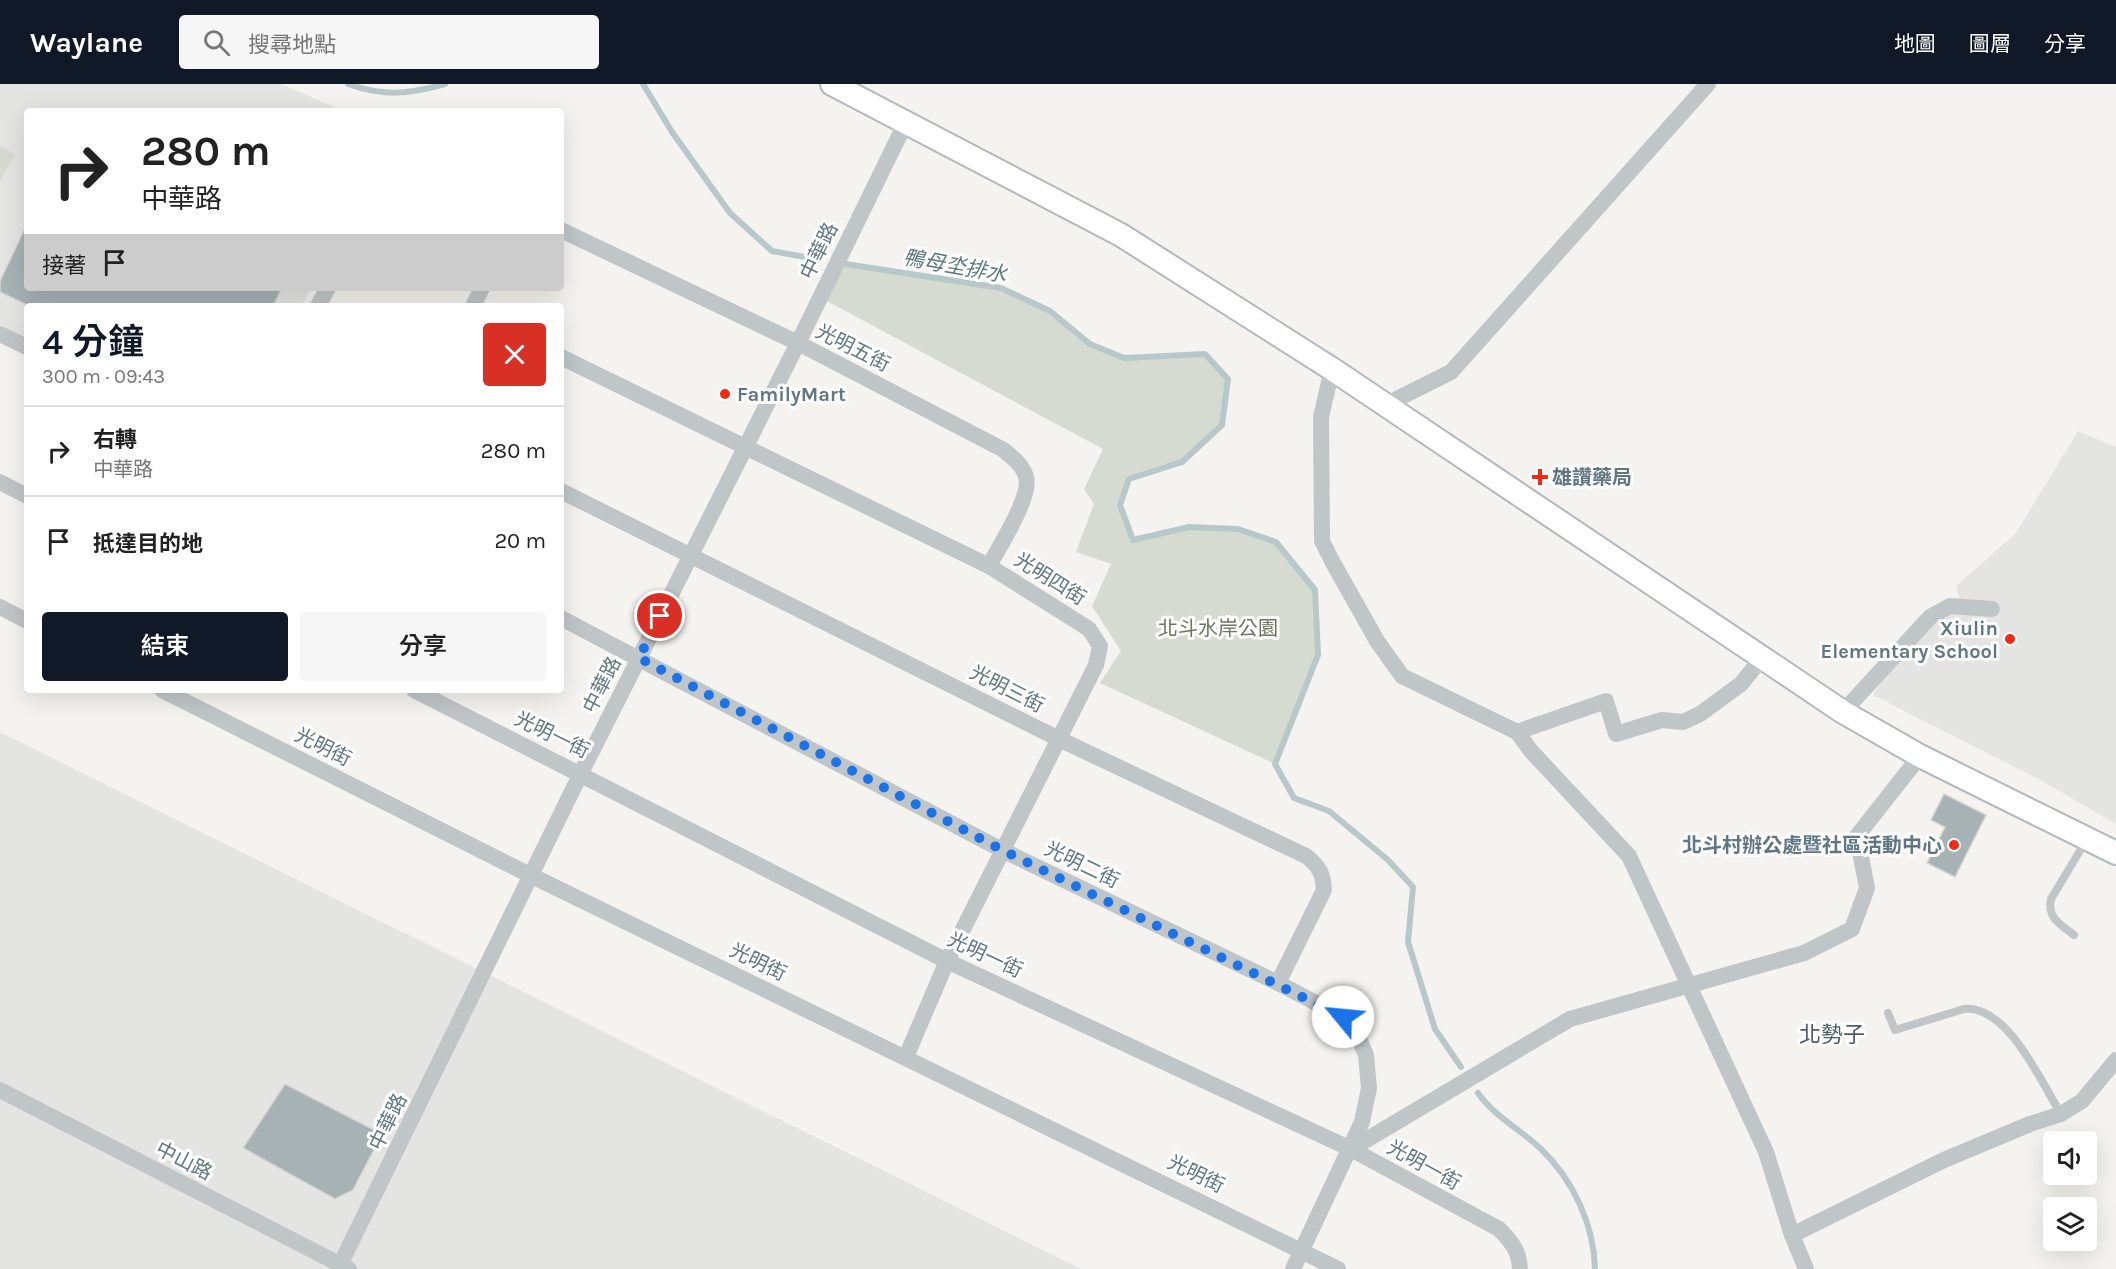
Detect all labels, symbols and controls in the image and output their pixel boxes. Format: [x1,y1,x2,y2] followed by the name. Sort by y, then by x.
[179,15,599,69] search box
[30,26,143,59] text: Waylane
[200,26,233,59] icon: search
[248,32,336,58] text: 搜尋地點
[1894,32,1936,56] text: 地圖
[1969,32,2011,56] text: 圖層
[2044,32,2086,56] text: 分享
[141,126,271,176] text: 280 m
[42,132,120,210] icon: right
[141,183,222,215] text: 中華路
[796,219,842,283] street label: 中華路
[901,245,1010,287] water label: 鴨母坔排水
[98,246,131,279] icon: arrive
[42,253,86,279] text: 接著
[812,320,894,376] street label: 光明五街
[42,321,144,363] text: 4 分鐘
[483,323,546,386] button: close
[42,365,165,388] text: 300 m · 09:43
[737,383,846,406] place label: FamilyMart
[718,387,732,401] marker: FamilyMart
[93,427,137,453] text: 右轉
[42,435,75,468] icon: right
[481,438,546,464] text: 280 m
[93,458,153,481] text: 中華路
[1552,466,1632,489] place label: 雄讚藥局
[1533,470,1547,484] marker: 雄讚藥局
[42,525,75,558] icon: arrive
[494,528,546,554] text: 20 m
[93,531,203,557] text: 抵達目的地
[1010,548,1090,610] street label: 光明四街
[634,590,685,641] pin
[643,599,676,632] icon: arrive
[42,612,288,681] button: 結束
[300,612,546,681] button: 分享
[1158,617,1278,640] park label: 北斗水岸公園
[1820,617,1998,663] place label: Xiulin Elementary School
[2003,632,2017,646] marker: Xiulin Elementary School
[578,653,626,717] street label: 中華路
[966,661,1048,717] street label: 光明三街
[511,707,593,763] street label: 光明一街
[291,723,355,771] street label: 光明街
[1682,834,1942,857] place label: 北斗村辦公處暨社區活動中心
[1041,837,1123,893] street label: 光明二街
[1947,838,1961,852] marker: 北斗村辦公處暨社區活動中心
[944,928,1026,982] street label: 光明一街
[726,939,790,985] street label: 光明街
[1311,985,1375,1049] position arrow
[1799,1022,1865,1048] district label: 北勢子
[365,1090,411,1154] street label: 中華路
[2043,1131,2097,1251] map controls
[2043,1131,2097,1185] button: sound
[1383,1136,1465,1194] street label: 光明一街
[152,1137,216,1185] street label: 中山路
[1164,1151,1228,1197] street label: 光明街
[2043,1197,2097,1251] button: layers

